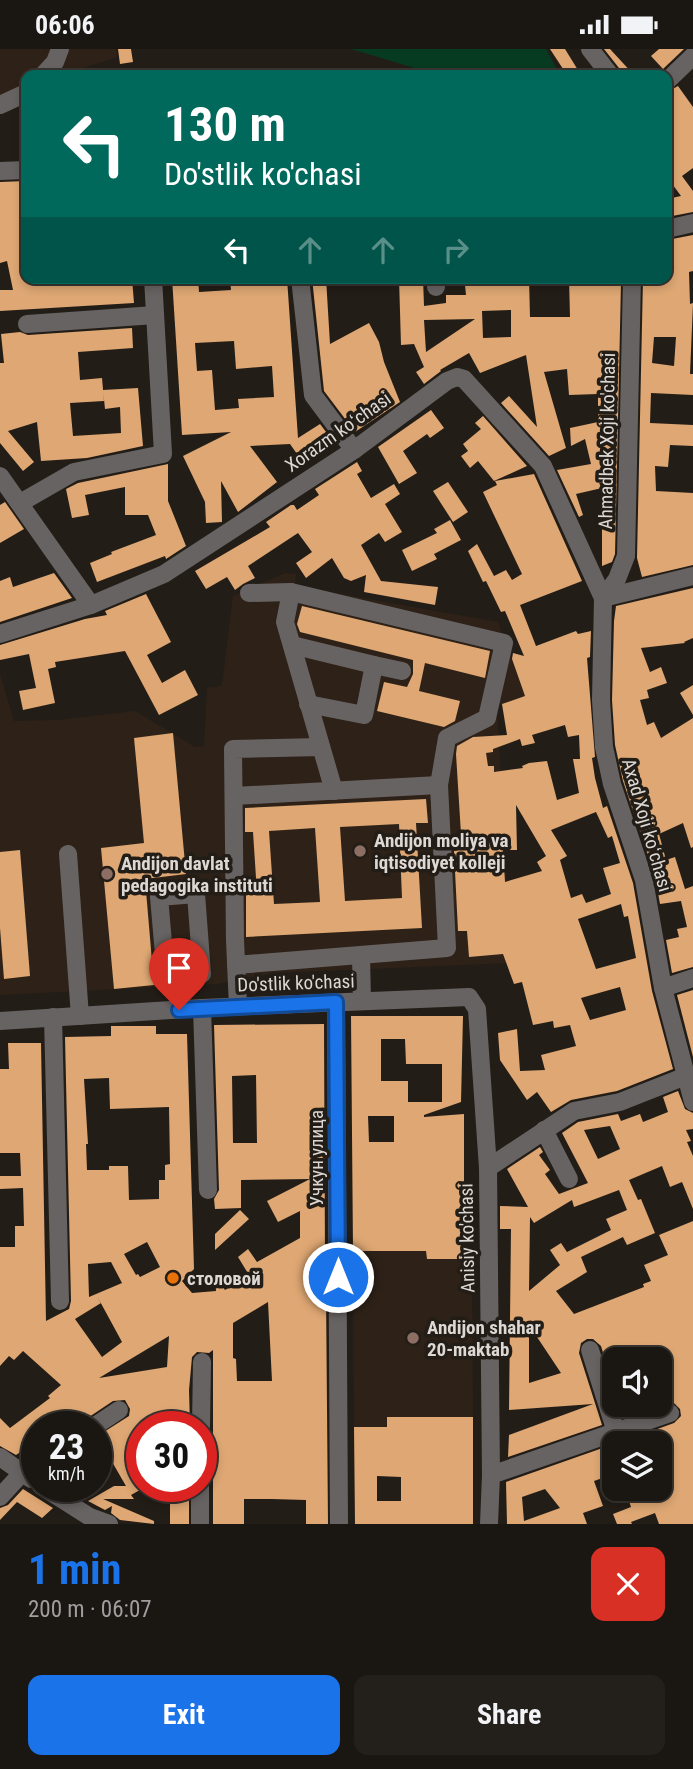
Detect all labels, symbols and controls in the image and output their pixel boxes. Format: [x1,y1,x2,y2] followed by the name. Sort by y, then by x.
[35,10,95,40] text: 06:06
[164,96,286,153] text: 130 m
[49,98,140,189] icon: left
[164,155,362,193] text: Do'stlik ko'chasi
[218,231,256,269] icon: left
[291,231,329,269] icon: ahead
[364,231,402,269] icon: ahead
[437,231,475,269] icon: right
[594,352,620,530] street label: Ahmadbek Xoji ko'chasi
[281,387,395,477] street label: Xorazm koʻchasi
[617,756,677,894] street label: Axad Xoji koʻchasi
[374,829,508,874] place label: Andijon moliya va iqtisodiyet kolleji
[352,843,368,859] marker: Andijon moliya va iqtisodiyet kolleji
[121,852,273,897] place label: Andijon davlat pedagogika instituti
[99,866,115,882] marker: Andijon davlat pedagogika instituti
[149,938,209,1010] pin
[160,949,198,987] icon: arrive
[237,969,355,997] street label: Do'stlik ko'chasi
[305,1110,328,1206] street label: Учкун улица
[455,1183,479,1293] street label: Anisiy ko'chasi
[301,1240,375,1314] position arrow
[187,1267,261,1290] place label: столовой
[165,1270,181,1286] marker: столовой
[427,1316,541,1361] place label: Andijon shahar 20-maktab
[405,1330,421,1346] marker: Andijon shahar 20-maktab
[602,1347,672,1501] map controls
[602,1347,672,1417] button: sound
[126,1411,217,1502] speed limit sign: 30
[49,1427,84,1468] text: 23
[602,1431,672,1501] button: layers
[48,1463,85,1484] text: km/h
[28,1545,121,1594] text: 1 min
[591,1547,665,1621] button: close
[28,1596,152,1623] text: 200 m · 06:07
[28,1675,340,1755] button: Exit
[354,1675,665,1755] button: Share

